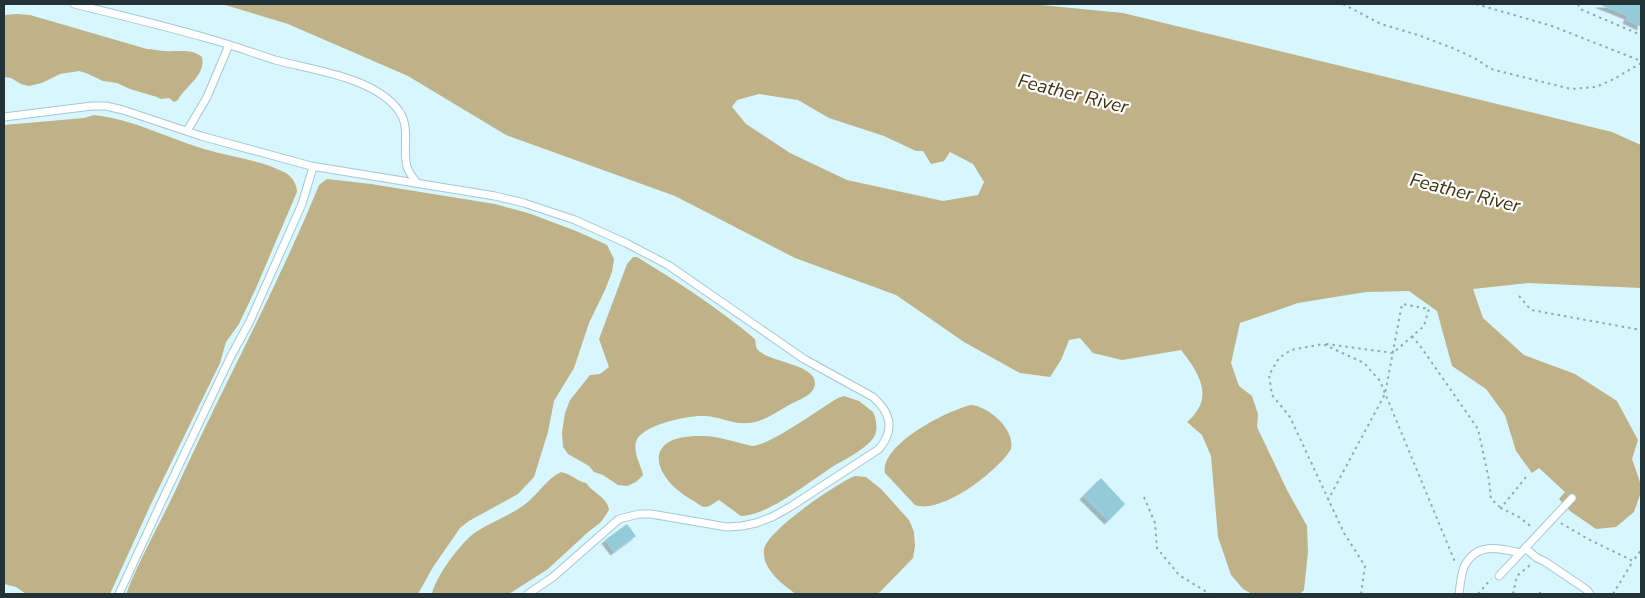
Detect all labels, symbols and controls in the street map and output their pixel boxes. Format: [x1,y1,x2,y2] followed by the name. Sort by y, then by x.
[1015,68,1132,121] water label: Feather River
[1407,167,1524,220] water label: Feather River

